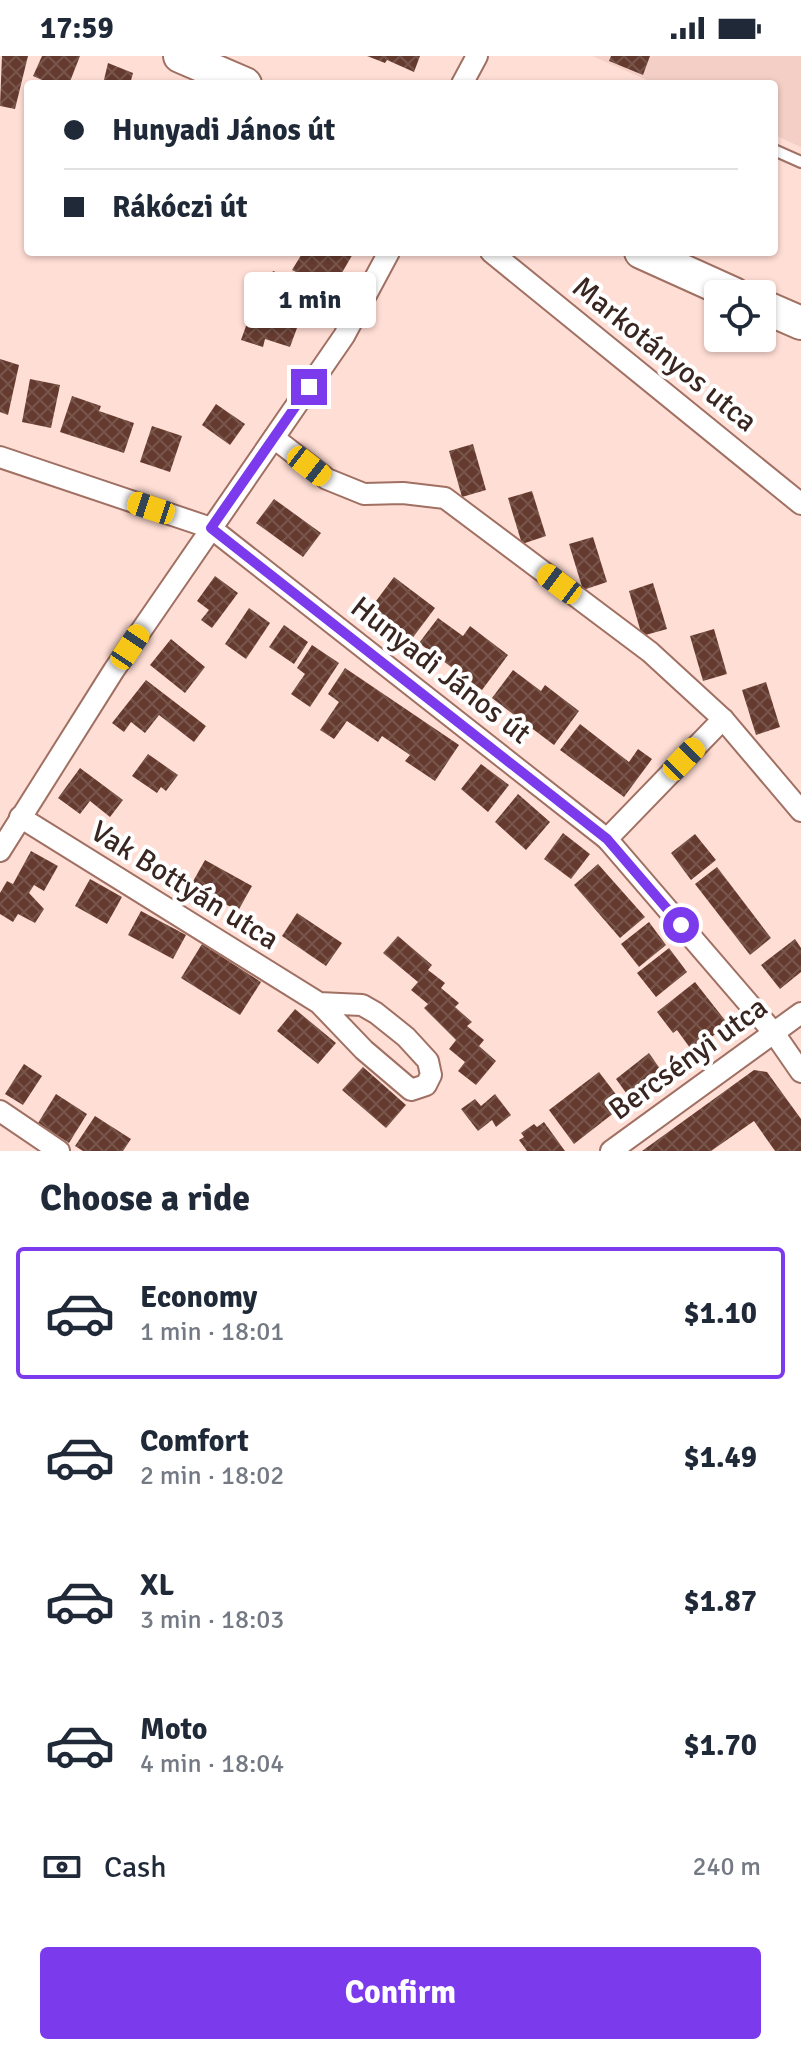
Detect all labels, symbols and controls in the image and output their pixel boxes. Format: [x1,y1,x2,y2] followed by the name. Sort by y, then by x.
[40,10,114,47] text: 17:59
[112,112,335,149] text: Hunyadi János út
[112,189,247,226] text: Rákóczi út
[565,269,764,440] street label: Markotányos utca
[243,271,375,327] callout: 1 min
[704,280,776,352] map controls
[704,280,776,352] button: locate
[279,284,341,316] text: 1 min
[291,369,327,405] route end
[283,442,335,490] car
[124,489,178,527] car
[533,560,585,608] car
[343,589,538,752] street label: Hunyadi János út
[107,620,153,674] car
[659,733,709,785] car
[84,813,286,958] street label: Vak Bottyán utca
[663,907,699,943] route start
[602,989,775,1128] street label: Bercsényi utca
[40,1176,250,1221] text: Choose a ride
[44,1277,116,1349] icon: car
[140,1279,257,1316] text: Economy
[684,1295,757,1332] text: $1.10
[140,1316,284,1348] text: 1 min · 18:01
[44,1421,116,1493] icon: car
[140,1423,249,1460] text: Comfort
[684,1439,757,1476] text: $1.49
[140,1460,284,1492] text: 2 min · 18:02
[44,1565,116,1637] icon: car
[140,1567,174,1604] text: XL
[684,1583,757,1620] text: $1.87
[140,1604,284,1636] text: 3 min · 18:03
[44,1709,116,1781] icon: car
[140,1711,207,1748] text: Moto
[684,1727,757,1764] text: $1.70
[140,1748,284,1780] text: 4 min · 18:04
[40,1845,84,1889] icon: cash
[104,1849,167,1886] text: Cash
[692,1851,761,1883] text: 240 m
[40,1947,761,2039] button: Confirm

